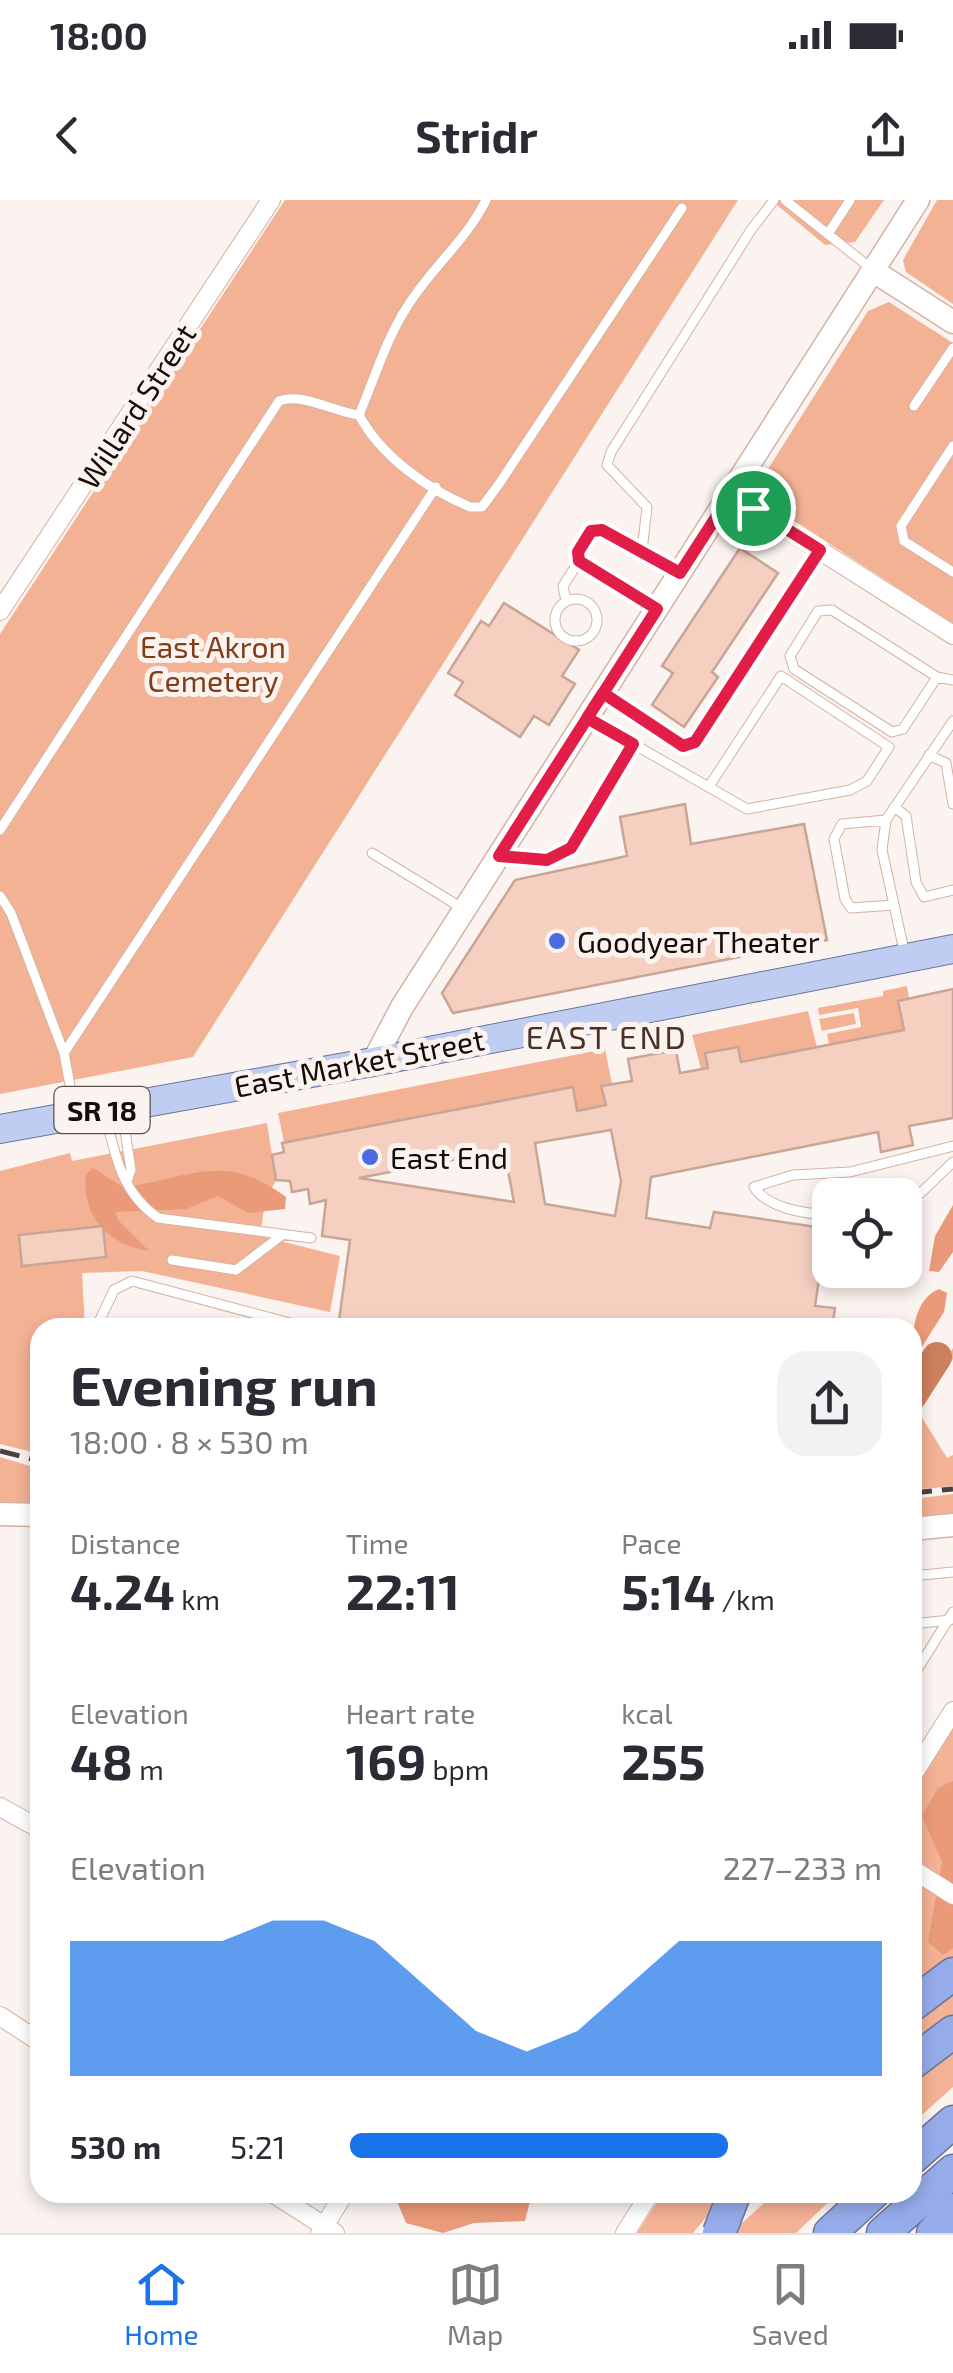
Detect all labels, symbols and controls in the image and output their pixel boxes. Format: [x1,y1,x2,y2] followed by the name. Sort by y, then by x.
[50,12,148,58] text: 18:00
[40,108,95,163] icon: back
[415,108,538,162] text: Stridr
[858,108,913,163] icon: share
[69,317,203,495] street label: Willard Street
[711,466,796,551] pin
[726,481,781,536] icon: arrive
[140,628,286,698] park label: East Akron Cemetery
[577,923,820,959] place label: Goodyear Theater
[546,930,568,952] marker: Goodyear Theater
[526,1017,688,1055] district label: EAST END
[231,1020,487,1104] street label: East Market Street
[54,1087,150,1133] road number: SR 18
[390,1139,508,1175] place label: East End
[359,1146,381,1168] marker: East End
[812,1178,922,1288] map controls
[812,1178,922,1288] button: locate
[70,1351,378,1417] text: Evening run
[777,1351,882,1456] button: share
[70,1422,309,1460] text: 18:00 · 8 × 530 m
[70,1526,181,1560] text: Distance
[346,1526,408,1560] text: Time
[621,1526,682,1560] text: Pace
[70,1560,175,1620] text: 4.24
[346,1560,460,1620] text: 22:11
[621,1560,715,1620] text: 5:14
[175,1582,220,1616] text: km
[715,1582,775,1616] text: /km
[70,1696,189,1730] text: Elevation
[346,1696,475,1730] text: Heart rate
[621,1696,673,1730] text: kcal
[70,1730,133,1790] text: 48
[346,1730,426,1790] text: 169
[621,1730,706,1790] text: 255
[133,1752,164,1786] text: m
[426,1752,489,1786] text: bpm
[70,1848,206,1886] text: Elevation
[723,1848,882,1886] text: 227–233 m
[70,2127,161,2165] text: 530 m
[230,2127,285,2165] text: 5:21
[124,2257,198,2351] tab: Home
[447,2257,503,2351] tab: Map
[752,2257,829,2351] tab: Saved

